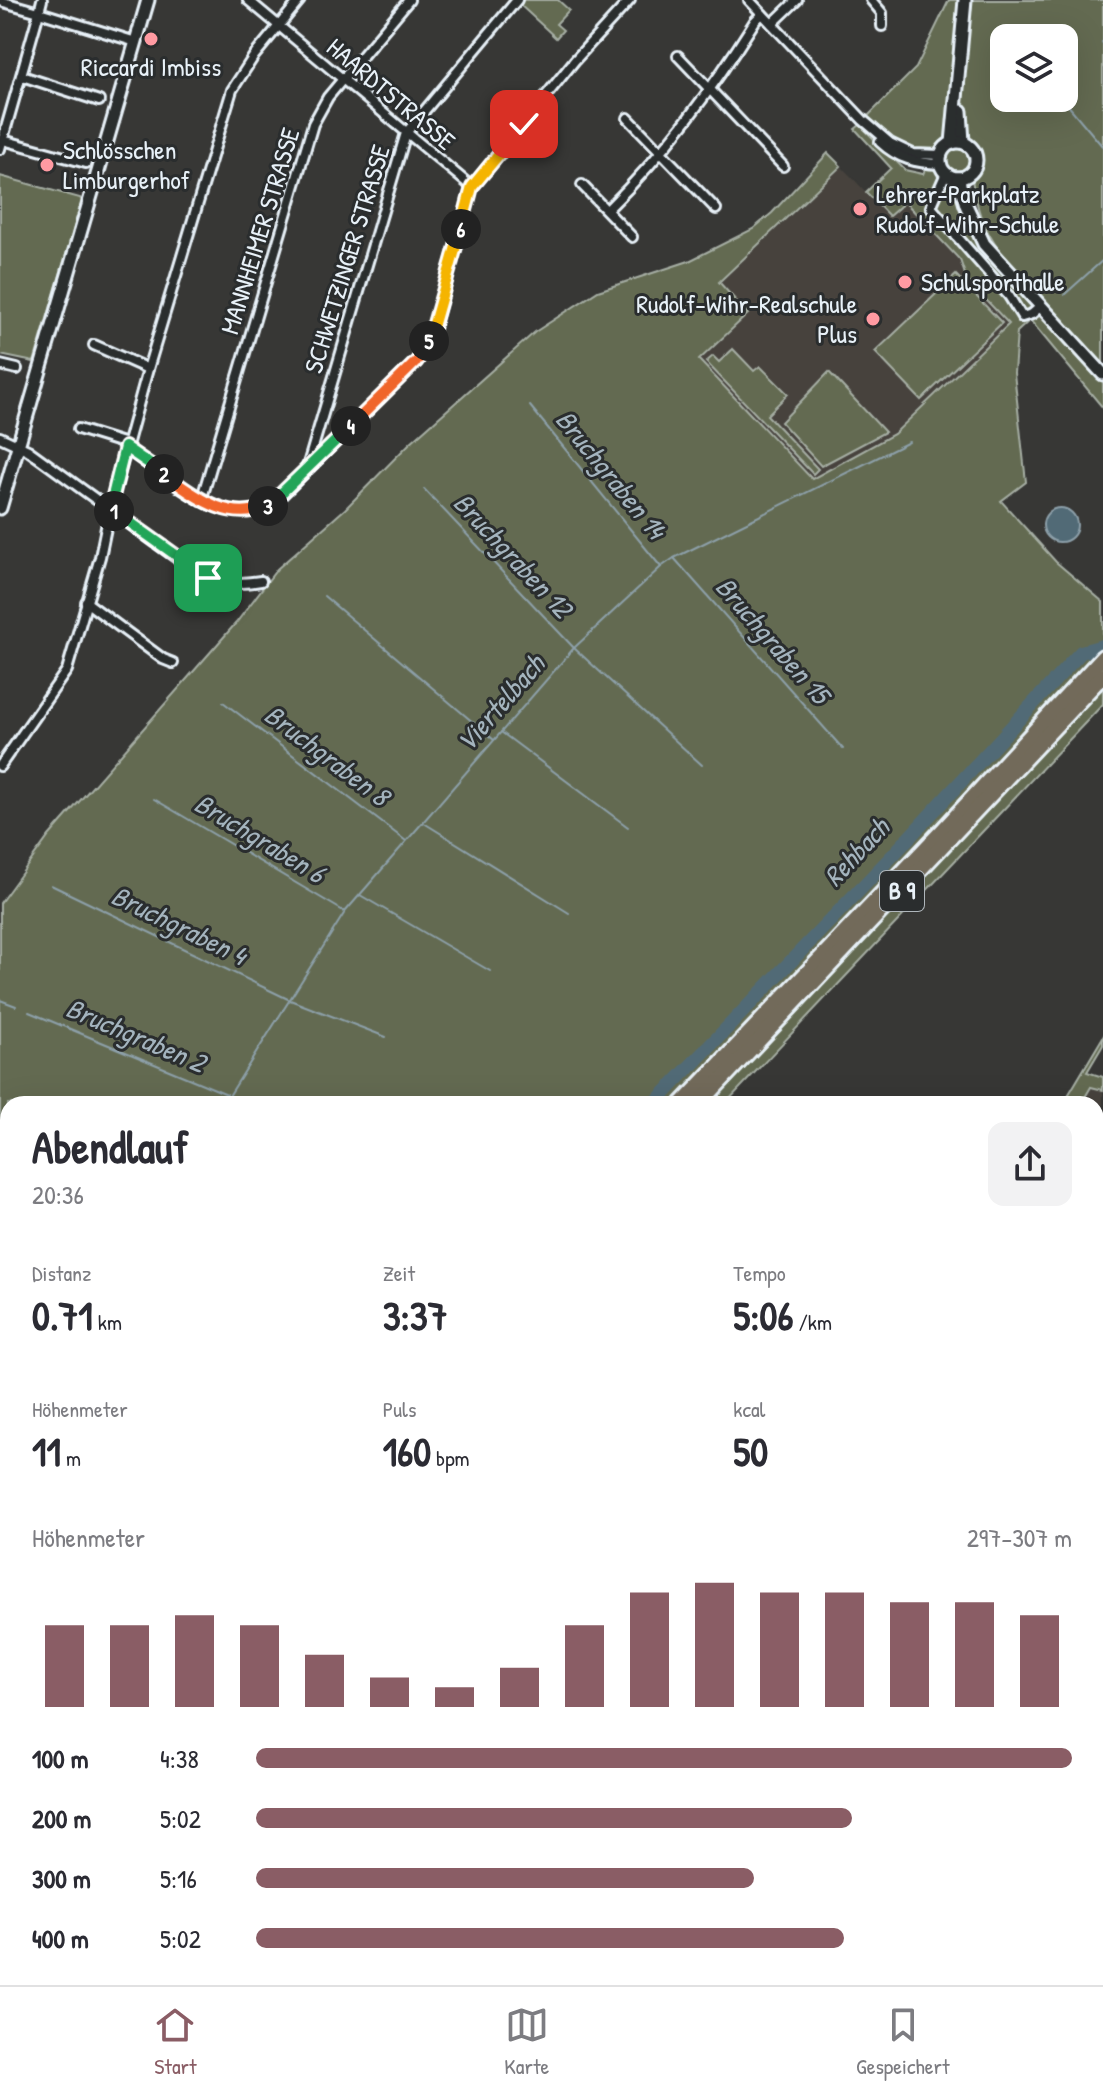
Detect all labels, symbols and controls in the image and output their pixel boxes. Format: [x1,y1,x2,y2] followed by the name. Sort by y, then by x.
[990,24,1078,112] map controls
[990,24,1078,112] button: layers
[320,29,463,158] street label: HAARDTSTRASSE
[142,30,160,48] marker: Riccardi Imbiss
[81,49,221,84] place label: Riccardi Imbiss
[490,90,558,158] pin
[502,102,546,146] icon: check
[211,123,308,338] street label: MANNHEIMER STRASSE
[63,132,191,197] place label: Schlösschen Limburgerhof
[295,140,398,377] street label: SCHWETZINGER STRASSE
[38,156,56,174] marker: Schlösschen Limburgerhof
[876,176,1059,241] place label: Lehrer-Parkplatz Rudolf-Wihr-Schule
[851,200,869,218] marker: Lehrer-Parkplatz Rudolf-Wihr-Schule
[441,209,481,249] pin: 6
[457,214,465,244] text: 6
[921,264,1065,299] place label: Schulsporthalle
[896,273,914,291] marker: Schulsporthalle
[636,286,857,351] place label: Rudolf-Wihr-Realschule Plus
[864,310,882,328] marker: Rudolf-Wihr-Realschule Plus
[409,321,449,361] pin: 5
[424,326,434,356] text: 5
[547,402,676,548] water label: Bruchgraben 14
[331,406,371,446] pin: 4
[347,411,355,441] text: 4
[144,454,184,494] pin: 2
[159,459,169,489] text: 2
[445,484,583,628] water label: Bruchgraben 12
[248,486,288,526] pin: 3
[94,491,134,531] pin: 1
[263,491,273,521] text: 3
[110,496,118,526] text: 1
[174,544,242,612] pin
[186,556,230,600] icon: arrive
[707,568,841,714] water label: Bruchgraben 15
[447,645,554,760] water label: Viertelbach
[257,696,400,817] water label: Bruchgraben 8
[188,784,334,893] water label: Bruchgraben 6
[815,808,899,894] water label: Rehbach
[880,871,924,911] road number: B 9
[105,876,255,975] water label: Bruchgraben 4
[61,989,214,1083] water label: Bruchgraben 2
[32,1117,189,1177] text: Abendlauf
[988,1122,1072,1206] button: share
[32,1177,84,1212] text: 20:36
[32,1258,91,1288] text: Distanz
[383,1258,415,1288] text: Zeit
[733,1258,786,1288] text: Tempo
[32,1288,93,1342] text: 0.71
[383,1288,448,1342] text: 3:37
[733,1288,793,1342] text: 5:06
[93,1307,122,1337] text: km
[793,1307,832,1337] text: /km
[32,1394,128,1424] text: Höhenmeter
[383,1394,416,1424] text: Puls
[733,1394,765,1424] text: kcal
[32,1424,61,1478] text: 11
[383,1424,431,1478] text: 160
[733,1424,768,1478] text: 50
[61,1443,81,1473] text: m
[431,1443,470,1473] text: bpm
[32,1520,145,1555] text: Höhenmeter
[967,1520,1072,1555] text: 297–307 m
[32,1741,88,1776] text: 100 m
[160,1741,199,1776] text: 4:38
[32,1801,91,1836] text: 200 m
[160,1801,201,1836] text: 5:02
[32,1861,91,1896] text: 300 m
[160,1861,197,1896] text: 5:16
[32,1921,89,1956] text: 400 m
[160,1921,201,1956] text: 5:02
[153,2003,197,2081] tab: Start
[504,2003,549,2081] tab: Karte
[856,2003,950,2081] tab: Gespeichert

